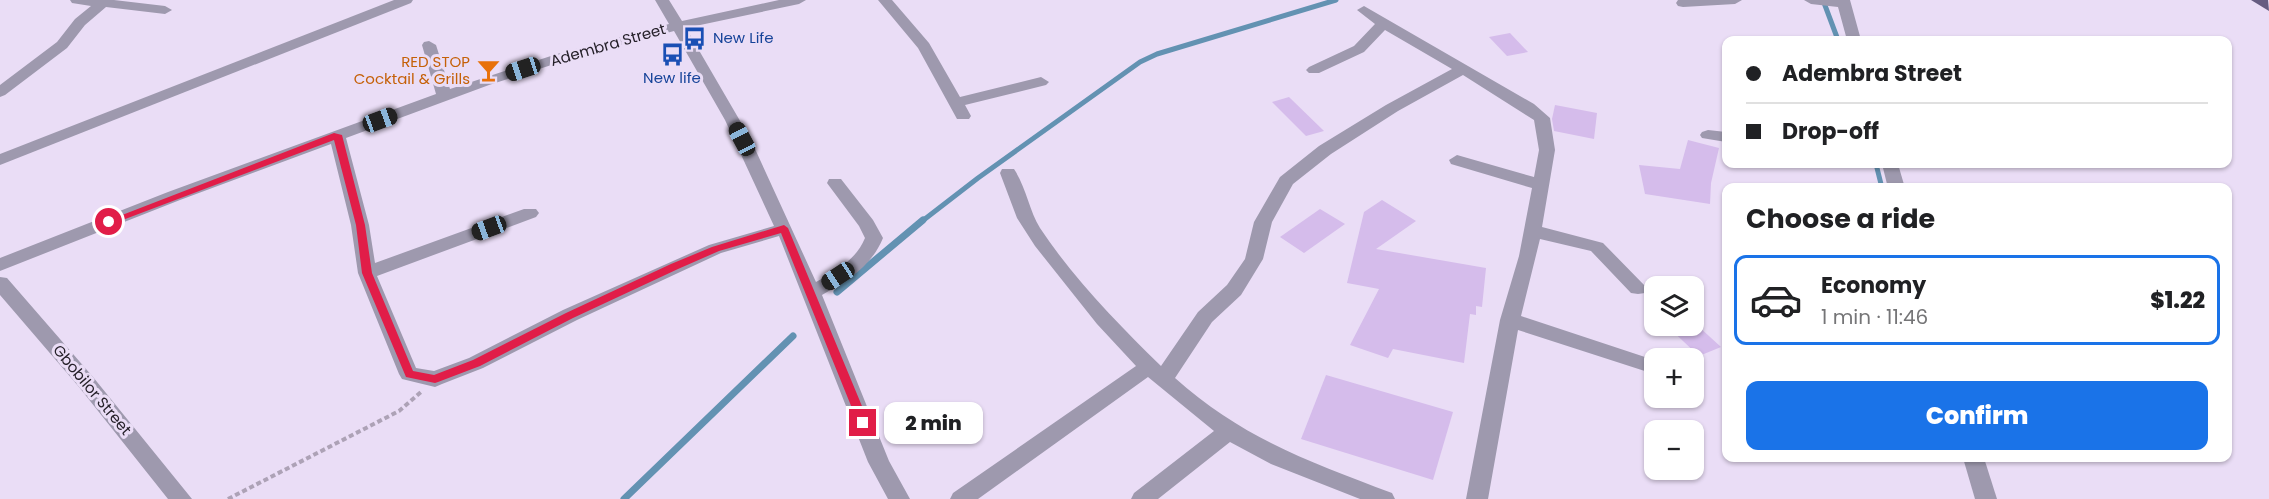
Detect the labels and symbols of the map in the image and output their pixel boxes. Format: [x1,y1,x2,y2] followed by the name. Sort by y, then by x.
[548,18,668,71] street label: Adembra Street
[682,25,708,51] bus stop icon: New Life
[713,27,774,48] place label: New Life
[659,41,685,67] bus stop icon: New life
[354,51,470,89] place label: RED STOP Cocktail & Grills
[503,55,543,83] car
[475,58,501,84] bar icon: RED STOP Cocktail & Grills
[643,67,701,88] place label: New life
[360,105,400,135] car
[726,119,758,159] car
[95,208,122,235] route start
[469,213,509,243] car
[818,259,858,293] car
[48,340,136,439] street label: Gbobilor Street
[884,402,983,444] callout: 2 min
[849,409,876,436] route end

